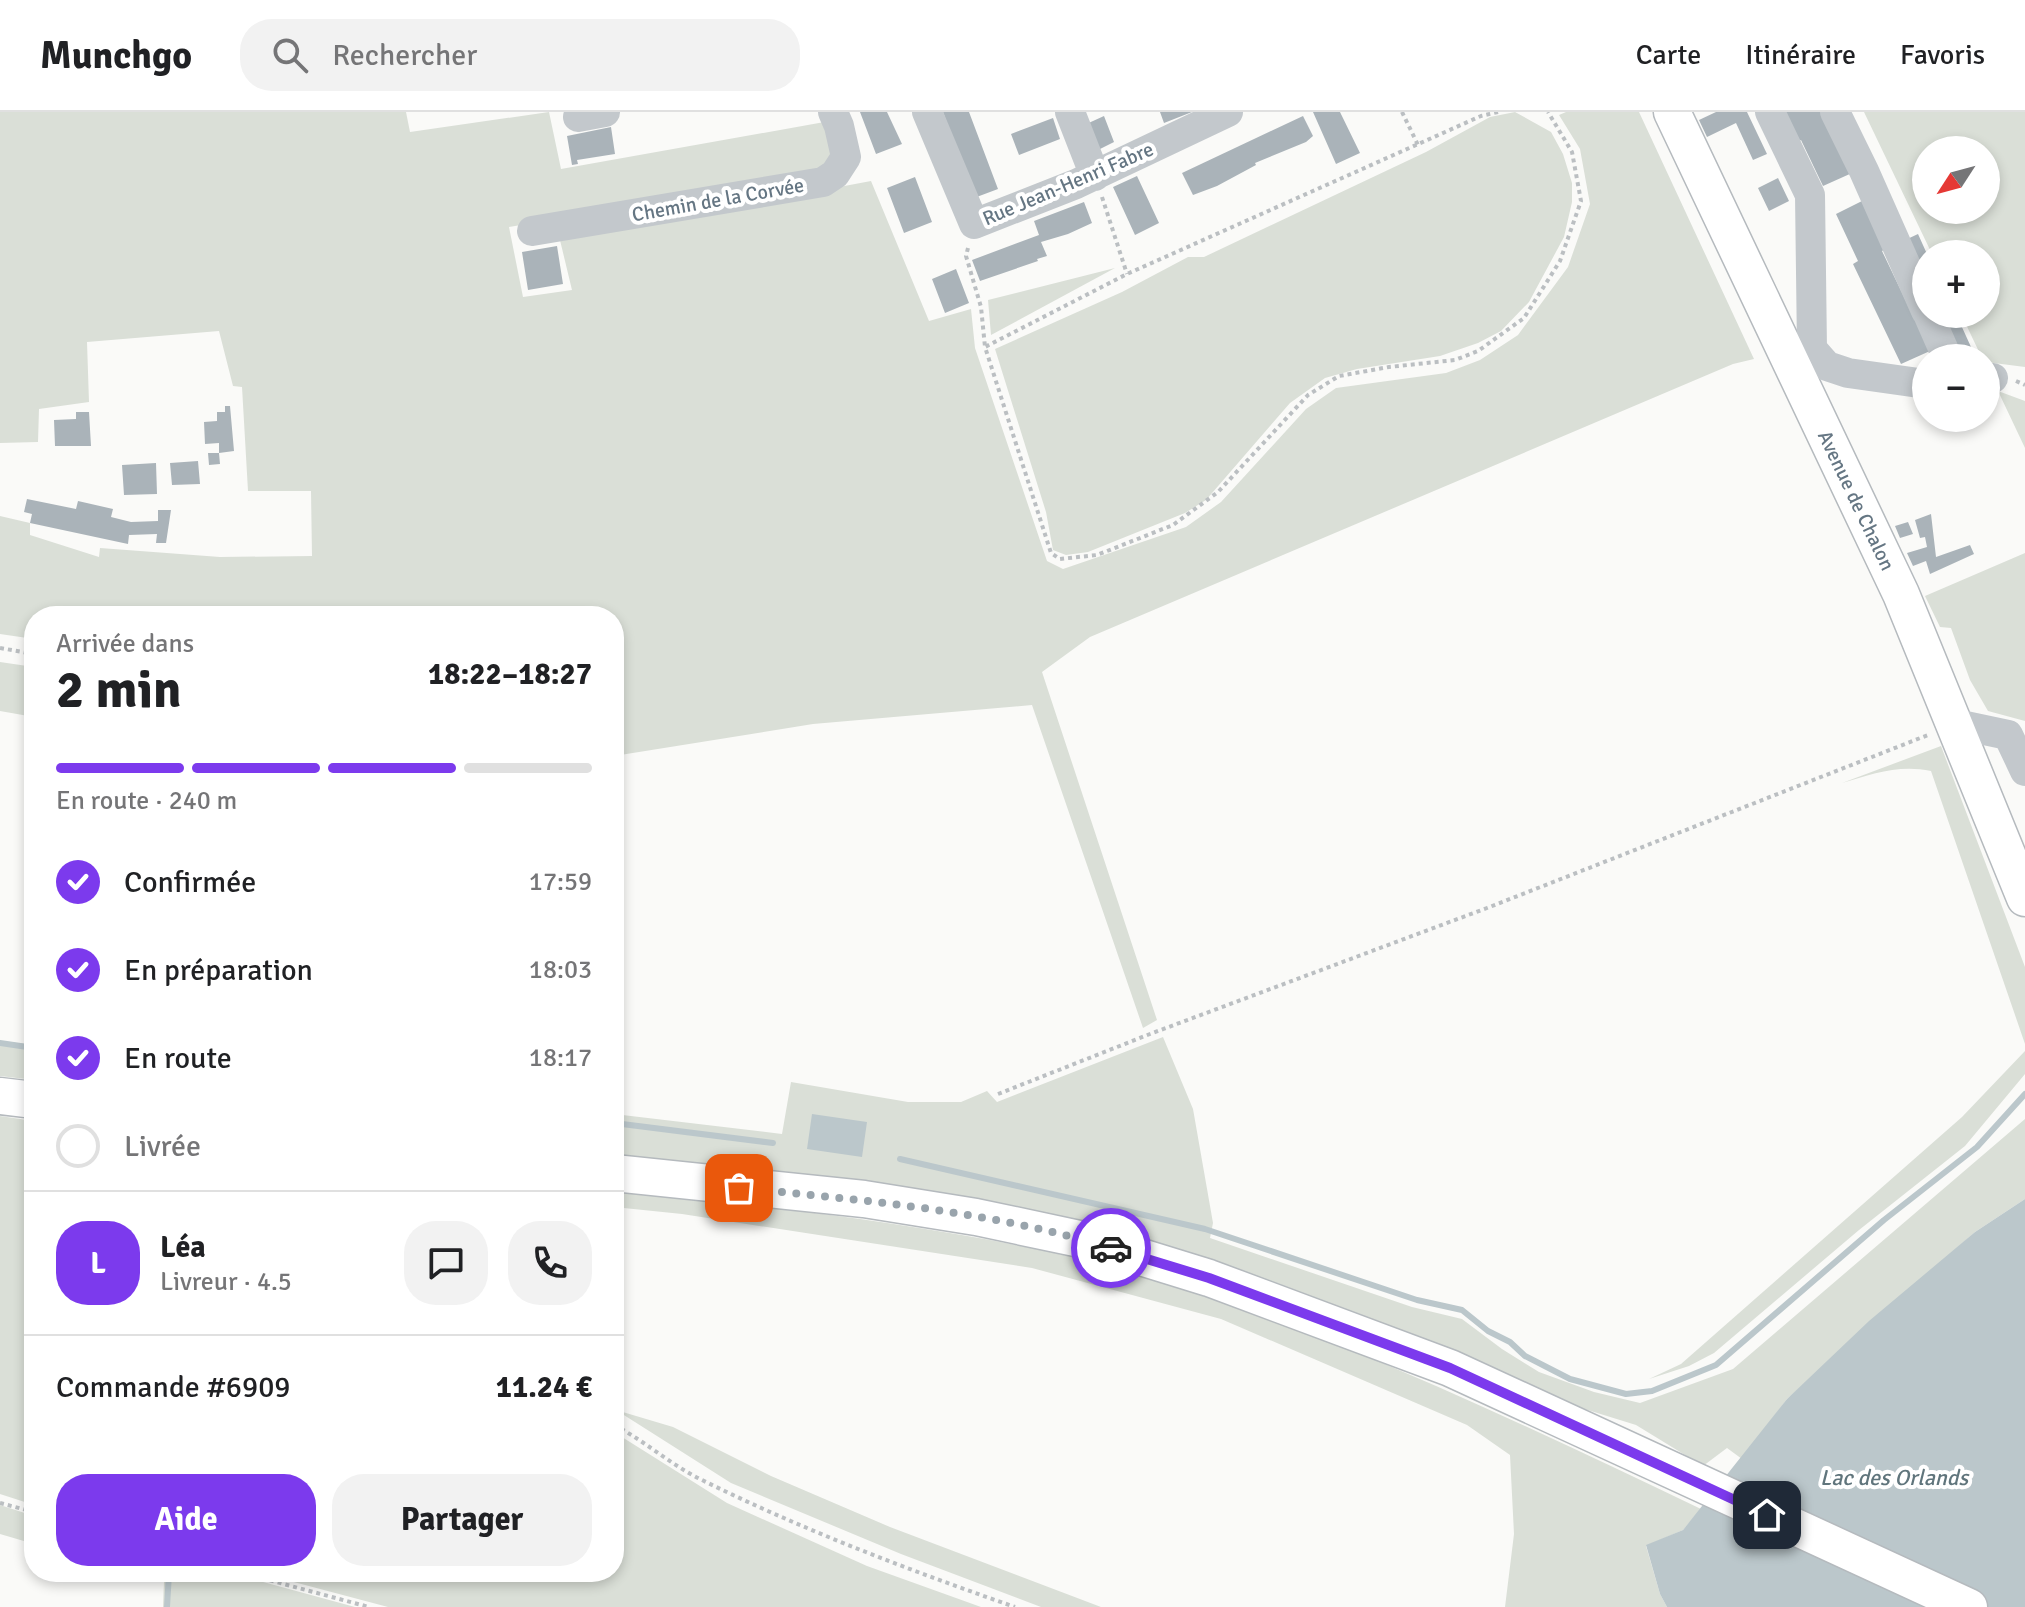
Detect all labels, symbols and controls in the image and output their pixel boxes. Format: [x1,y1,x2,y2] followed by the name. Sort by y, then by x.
[240,19,800,91] search box
[40,32,192,79] text: Munchgo
[268,33,312,77] icon: search
[332,37,477,74] text: Rechercher
[1636,38,1701,72] text: Carte
[1745,38,1856,72] text: Itinéraire
[1900,38,1985,72] text: Favoris
[1912,136,2000,224] north arrow
[1912,136,2000,432] map controls
[979,137,1157,231] street label: Rue Jean-Henri Fabre
[630,173,806,227] street label: Chemin de la Corvée
[1912,240,2000,328] button: +
[1912,344,2000,432] button: −
[1813,426,1900,574] street label: Avenue de Chalon
[56,628,194,660] text: Arrivée dans
[428,656,592,693] text: 18:22–18:27
[56,658,182,722] text: 2 min
[56,785,237,817] text: En route · 240 m
[56,860,100,904] icon: check
[124,864,256,901] text: Confirmée
[529,866,592,898] text: 17:59
[56,948,100,992] icon: check
[124,952,313,989] text: En préparation
[529,954,592,986] text: 18:03
[56,1036,100,1080] icon: check
[124,1040,232,1077] text: En route
[529,1042,592,1074] text: 18:17
[124,1128,201,1165] text: Livrée
[705,1154,773,1222] pin
[717,1166,761,1210] icon: bag
[1071,1208,1151,1288] courier
[404,1221,488,1305] button: chat
[508,1221,592,1305] button: phone
[1089,1226,1133,1270] icon: car
[160,1229,206,1266] text: Léa
[90,1245,106,1282] text: L
[160,1266,292,1298] text: Livreur · 4.5
[56,1369,291,1406] text: Commande #6909
[496,1369,592,1406] text: 11.24 €
[1820,1464,1970,1491] water label: Lac des Orlands
[56,1474,316,1566] button: Aide
[332,1474,592,1566] button: Partager
[1733,1481,1801,1549] pin
[1745,1493,1789,1537] icon: home

